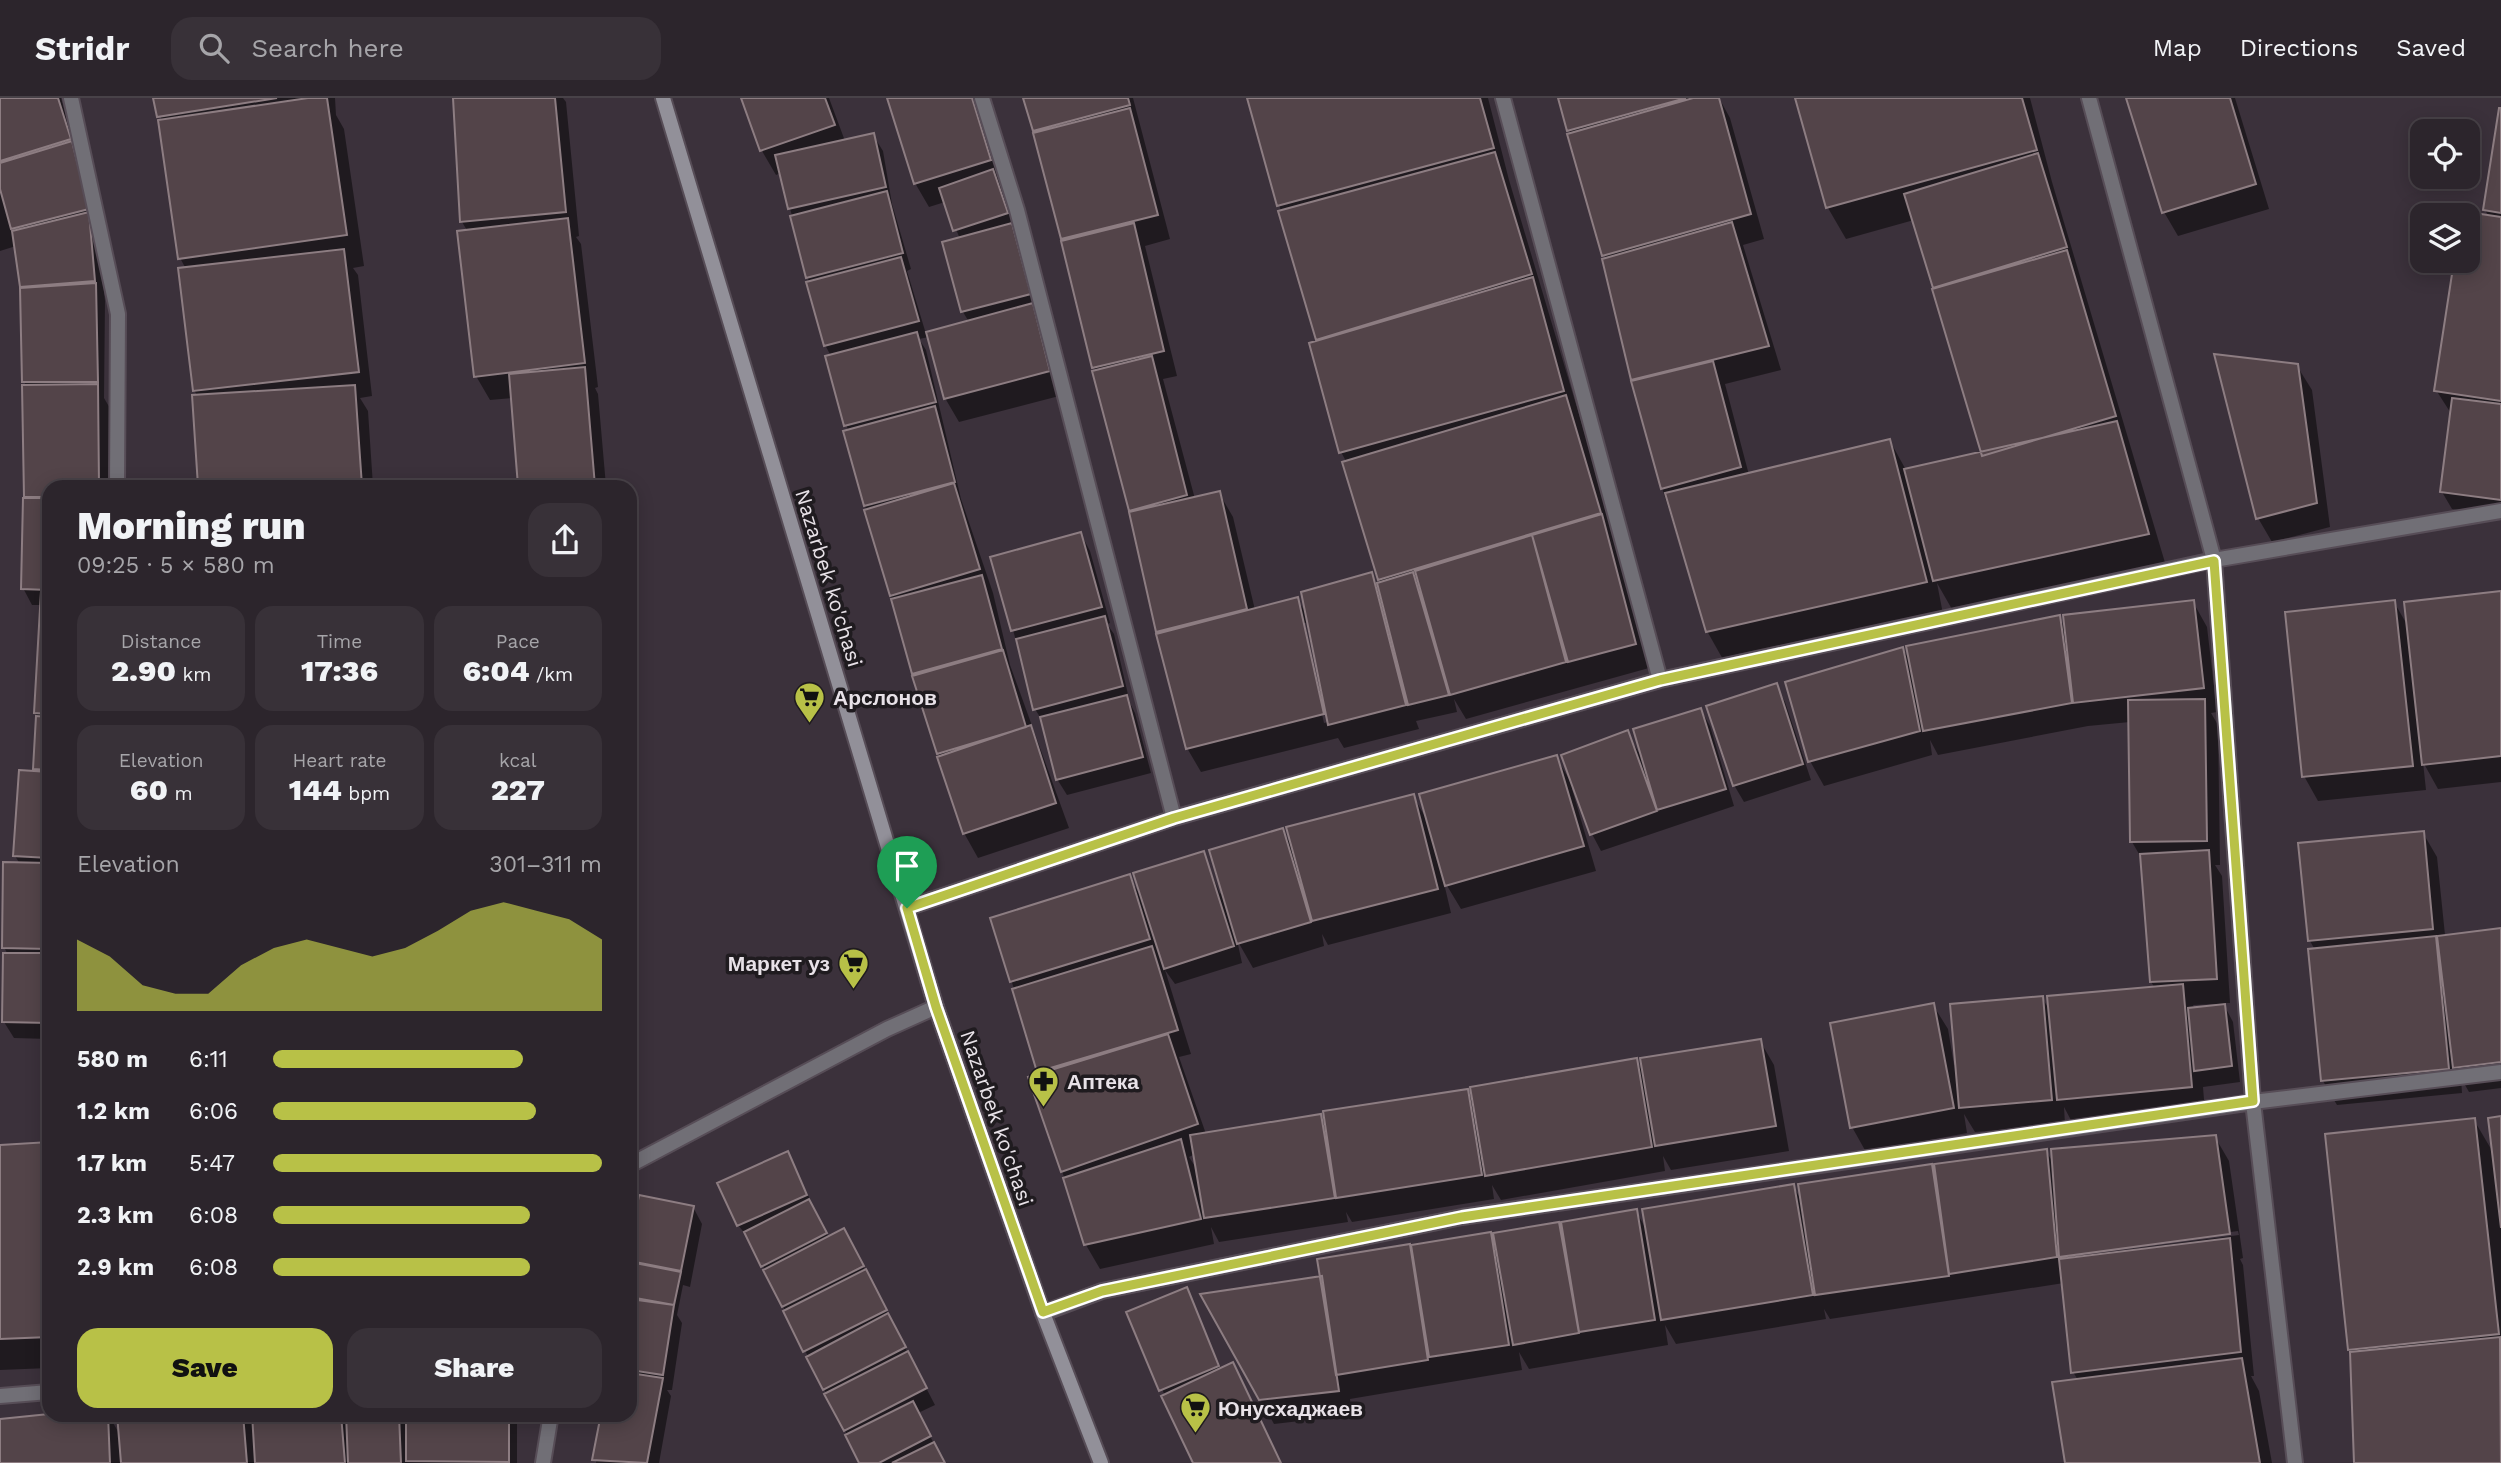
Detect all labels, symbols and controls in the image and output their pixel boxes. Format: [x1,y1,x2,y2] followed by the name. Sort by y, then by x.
[171,17,661,80] search box
[35,29,129,68] text: Stridr
[195,29,233,67] icon: search
[251,33,404,63] text: Search here
[2153,34,2202,62] text: Map
[2240,34,2358,62] text: Directions
[2396,34,2466,62] text: Saved
[2410,119,2480,273] map controls
[2410,119,2480,189] button: locate
[2410,203,2480,273] button: layers
[790,486,868,670] street label: Nazarbek ko'chasi
[528,503,602,577] button: share
[77,504,306,548] text: Morning run
[77,552,275,579] text: 09:25 · 5 × 580 m
[121,630,202,653] text: Distance
[317,630,362,653] text: Time
[496,630,540,653] text: Pace
[111,653,176,688] text: 2.90
[301,653,378,688] text: 17:36
[462,653,529,688] text: 6:04
[176,663,211,686] text: km
[529,663,573,686] text: /km
[793,680,827,724] supermarket icon: Арслонов
[833,685,937,710] place label: Арслонов
[119,749,204,772] text: Elevation
[293,749,386,772] text: Heart rate
[499,749,537,772] text: kcal
[130,772,168,807] text: 60
[289,772,342,807] text: 144
[491,772,545,807] text: 227
[168,782,193,805] text: m
[342,782,390,805] text: bpm
[877,836,937,908] pin
[888,847,926,885] icon: arrive
[77,851,180,878] text: Elevation
[489,851,602,878] text: 301–311 m
[836,946,870,990] supermarket icon: Маркет уз
[728,951,830,976] place label: Маркет уз
[955,1027,1039,1209] street label: Nazarbek ko'chasi
[77,1046,148,1073] text: 580 m
[189,1046,228,1073] text: 6:11
[1027,1064,1061,1108] pharmacy icon: Аптека
[1067,1069,1139,1094] place label: Аптека
[77,1098,150,1125] text: 1.2 km
[189,1098,238,1125] text: 6:06
[77,1150,147,1177] text: 1.7 km
[189,1150,235,1177] text: 5:47
[77,1202,154,1229] text: 2.3 km
[189,1202,238,1229] text: 6:08
[77,1254,154,1281] text: 2.9 km
[189,1254,238,1281] text: 6:08
[77,1328,333,1408] button: Save
[347,1328,602,1408] button: Share
[1178,1391,1212,1435] supermarket icon: Юнусхаджаев
[1218,1396,1363,1421] place label: Юнусхаджаев

